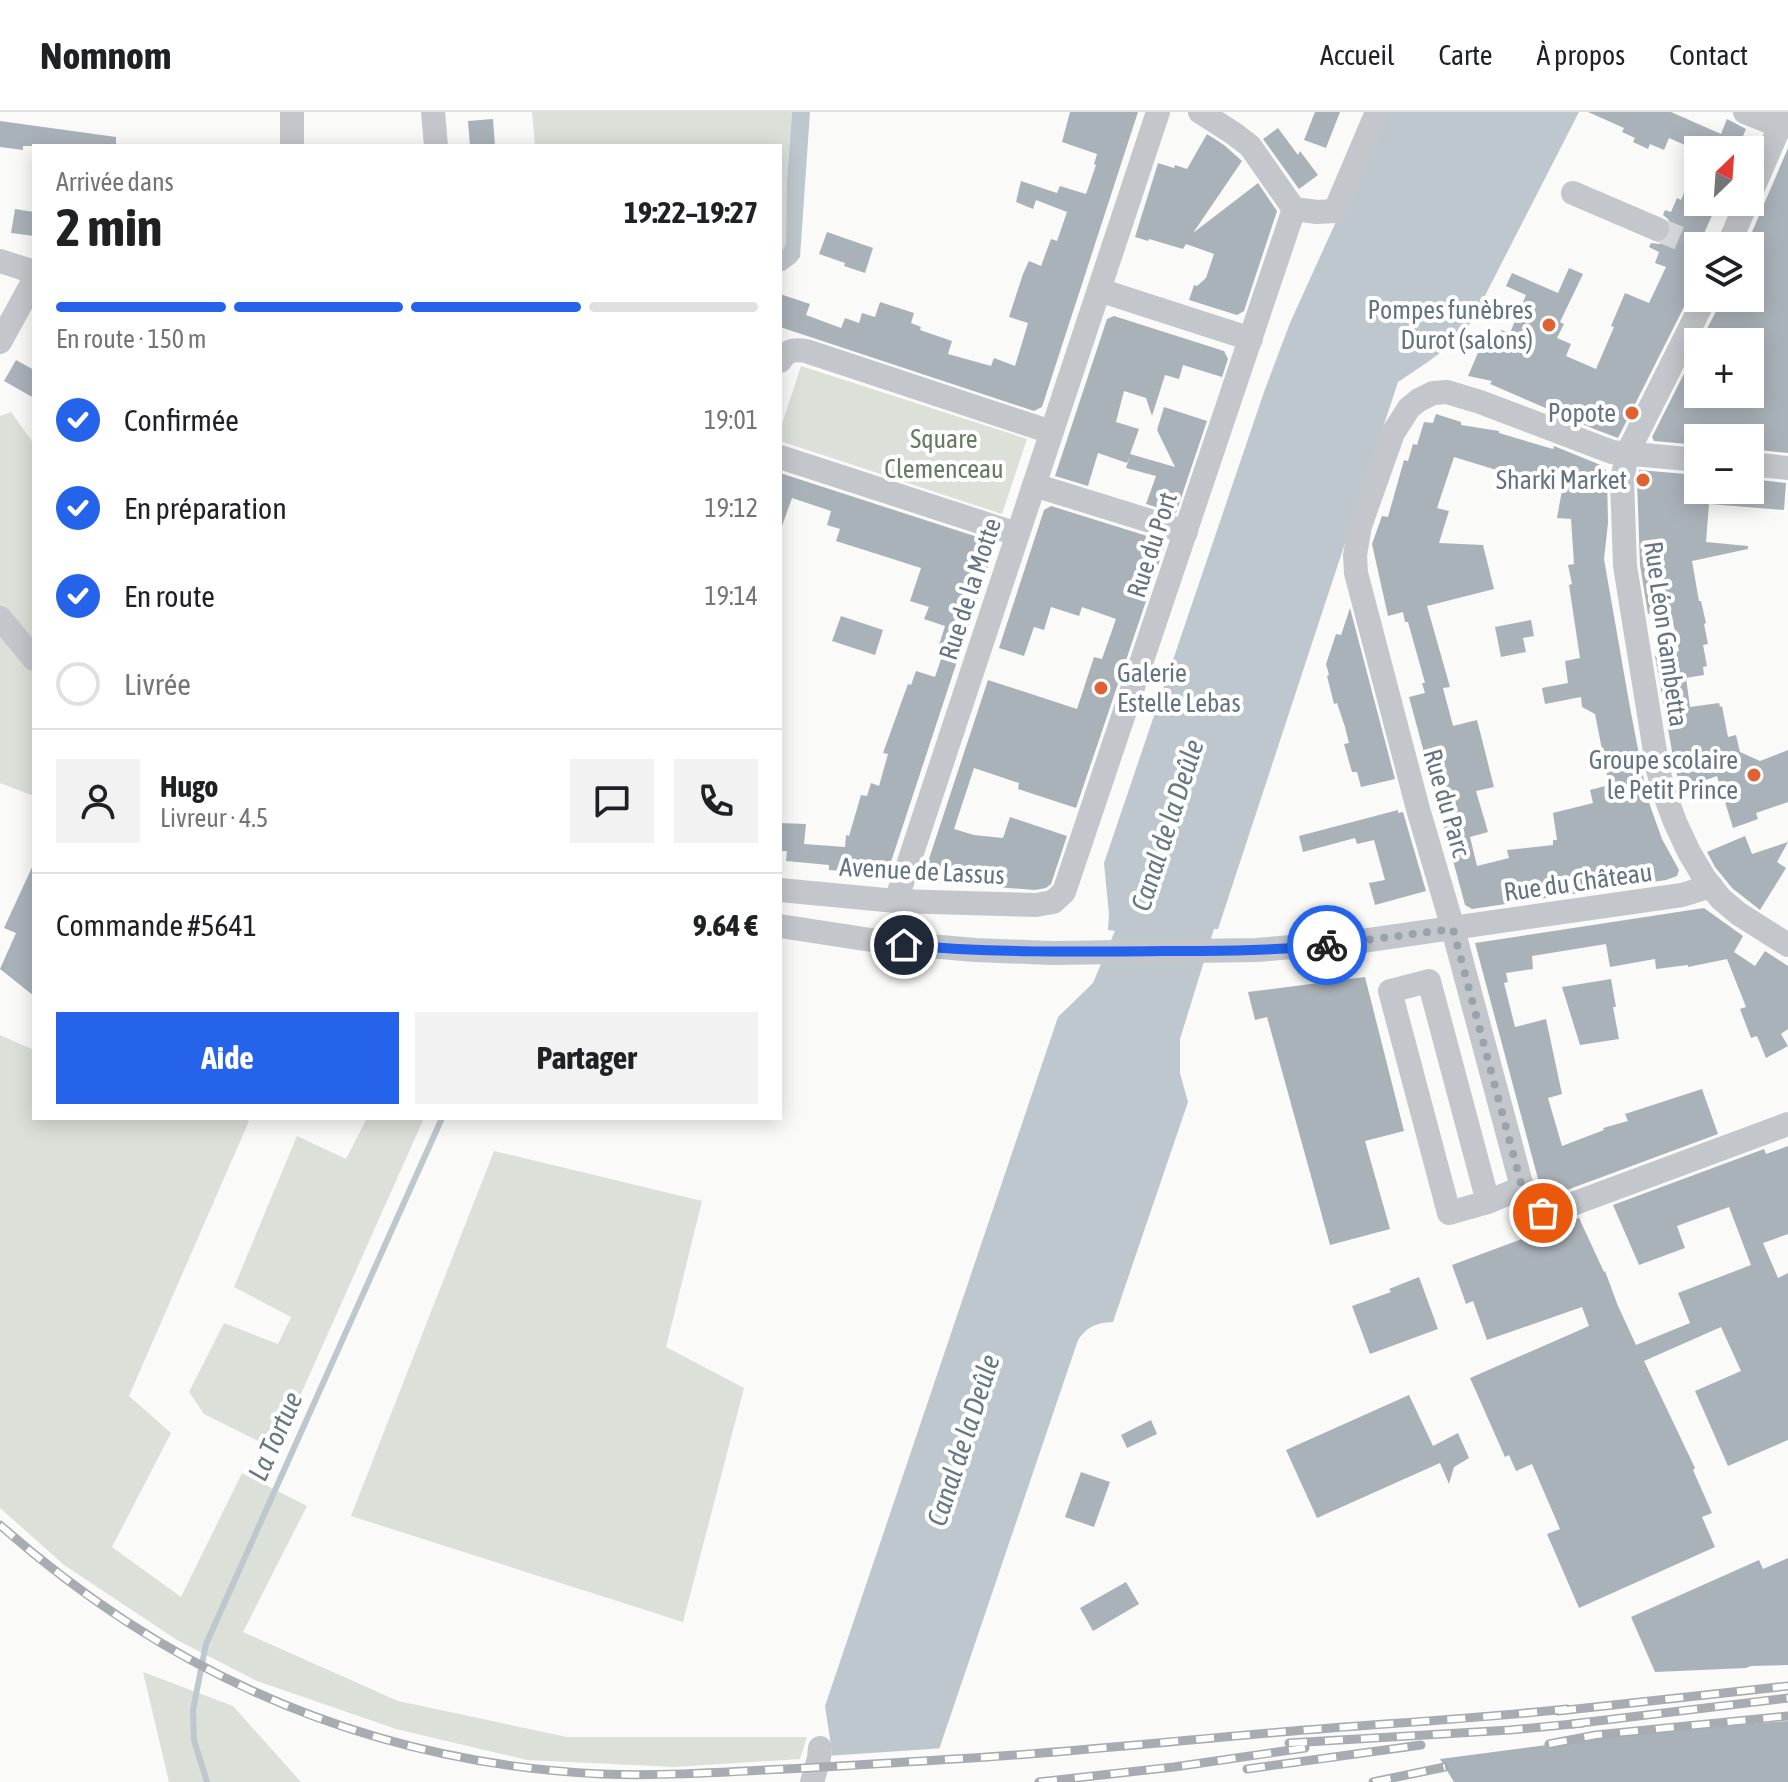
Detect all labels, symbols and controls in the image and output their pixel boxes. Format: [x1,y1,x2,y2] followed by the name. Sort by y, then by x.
[40,34,171,77] text: Nomnom
[1320,39,1394,71] text: Accueil
[1438,39,1493,71] text: Carte
[1537,39,1625,71] text: À propos
[1669,39,1748,71] text: Contact
[1684,136,1764,216] north arrow
[1684,136,1764,504] map controls
[56,167,174,197] text: Arrivée dans
[624,195,758,229] text: 19:22–19:27
[56,197,162,257] text: 2 min
[1684,232,1764,312] button: layers
[1368,295,1533,355] place label: Pompes funèbres Durot (salons)
[1540,316,1558,334] marker: Pompes funèbres Durot (salons)
[56,324,206,354] text: En route · 150 m
[1684,328,1764,408] button: +
[56,398,100,442] icon: check
[1548,398,1616,428] place label: Popote
[124,403,239,437] text: Confirmée
[1623,404,1641,422] marker: Popote
[704,405,758,435] text: 19:01
[884,424,1004,484] park label: Square Clemenceau
[1684,424,1764,504] button: −
[1496,465,1627,495] place label: Sharki Market
[1634,471,1652,489] marker: Sharki Market
[56,486,100,530] icon: check
[1121,489,1183,601] street label: Rue du Port
[124,491,287,525] text: En préparation
[704,493,758,523] text: 19:12
[933,514,1007,664] street label: Rue de la Motte
[1638,539,1694,729] street label: Rue Léon Gambetta
[56,574,100,618] icon: check
[124,579,215,613] text: En route
[704,581,758,611] text: 19:14
[1117,658,1241,718] place label: Galerie Estelle Lebas
[124,667,191,701] text: Livrée
[1092,679,1110,697] marker: Galerie Estelle Lebas
[1124,735,1210,915] water label: Canal de la Deûle
[1589,745,1738,805] place label: Groupe scolaire le Petit Prince
[1417,746,1477,861] street label: Rue du Parc
[56,759,140,843] button: person
[570,759,654,843] button: chat
[674,759,758,843] button: phone
[1745,766,1763,784] marker: Groupe scolaire le Petit Prince
[160,769,218,803] text: Hugo
[160,803,268,833] text: Livreur · 4.5
[839,852,1005,890] street label: Avenue de Lassus
[1502,857,1654,907] street label: Rue du Château
[1287,905,1367,985] courier
[56,908,257,942] text: Commande #5641
[693,908,758,942] text: 9.64 €
[870,911,938,979] pin
[882,923,926,967] icon: home
[1305,923,1349,967] icon: bike
[56,1012,399,1104] button: Aide
[415,1012,758,1104] button: Partager
[1509,1179,1577,1247] pin
[1521,1191,1565,1235] icon: bag
[920,1350,1006,1530] water label: Canal de la Deûle
[241,1387,309,1485] water label: La Tortue

